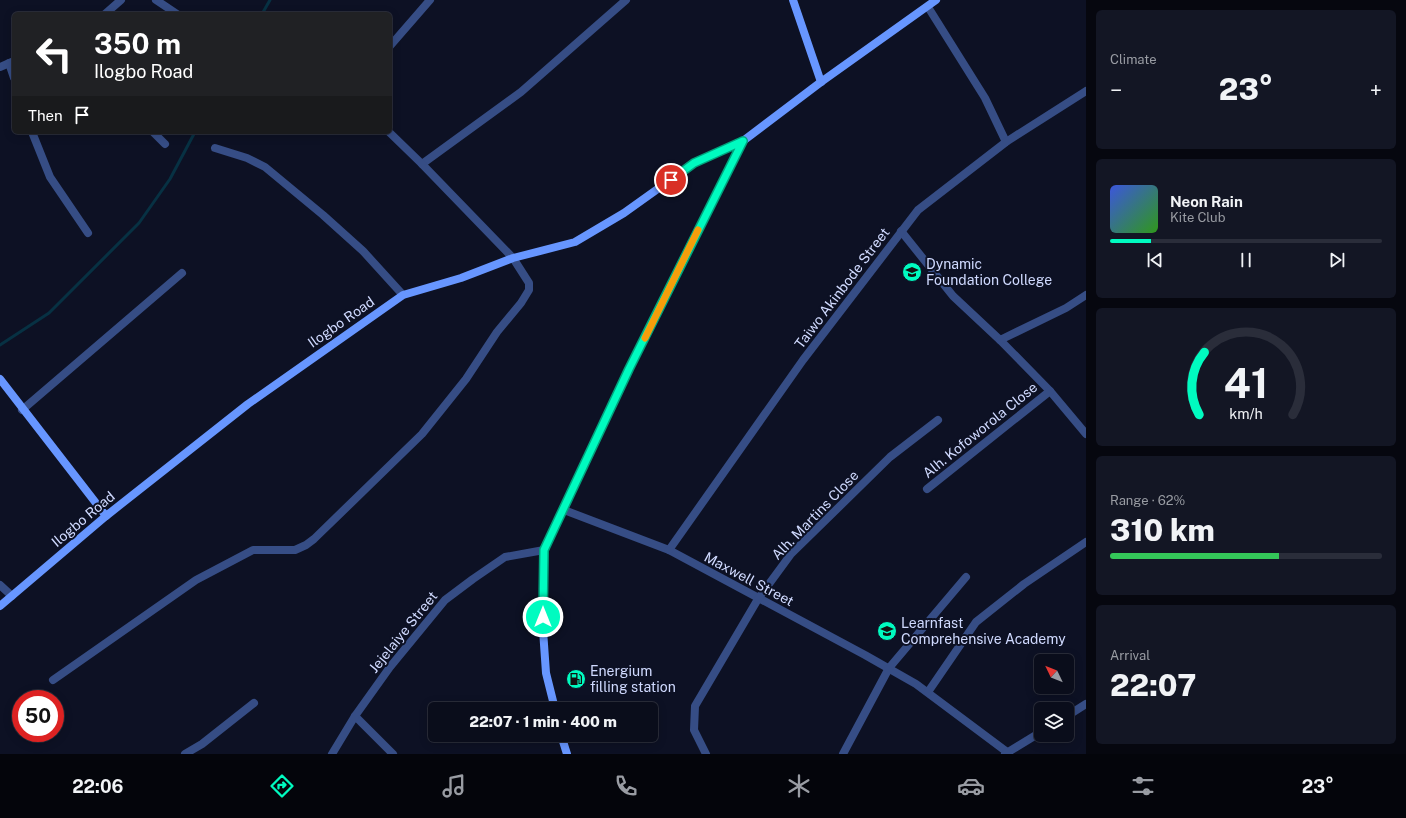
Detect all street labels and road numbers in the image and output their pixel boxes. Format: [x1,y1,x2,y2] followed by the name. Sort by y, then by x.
[791,225,893,351] street label: Taiwo Akinbode Street
[305,293,377,351] street label: Ilogbo Road
[920,379,1040,481] street label: Alh. Kofoworola Close
[768,467,862,563] street label: Alh. Martins Close
[48,488,118,550] street label: Ilogbo Road
[701,549,797,609] street label: Maxwell Street
[365,588,441,676] street label: Jejelaiye Street

